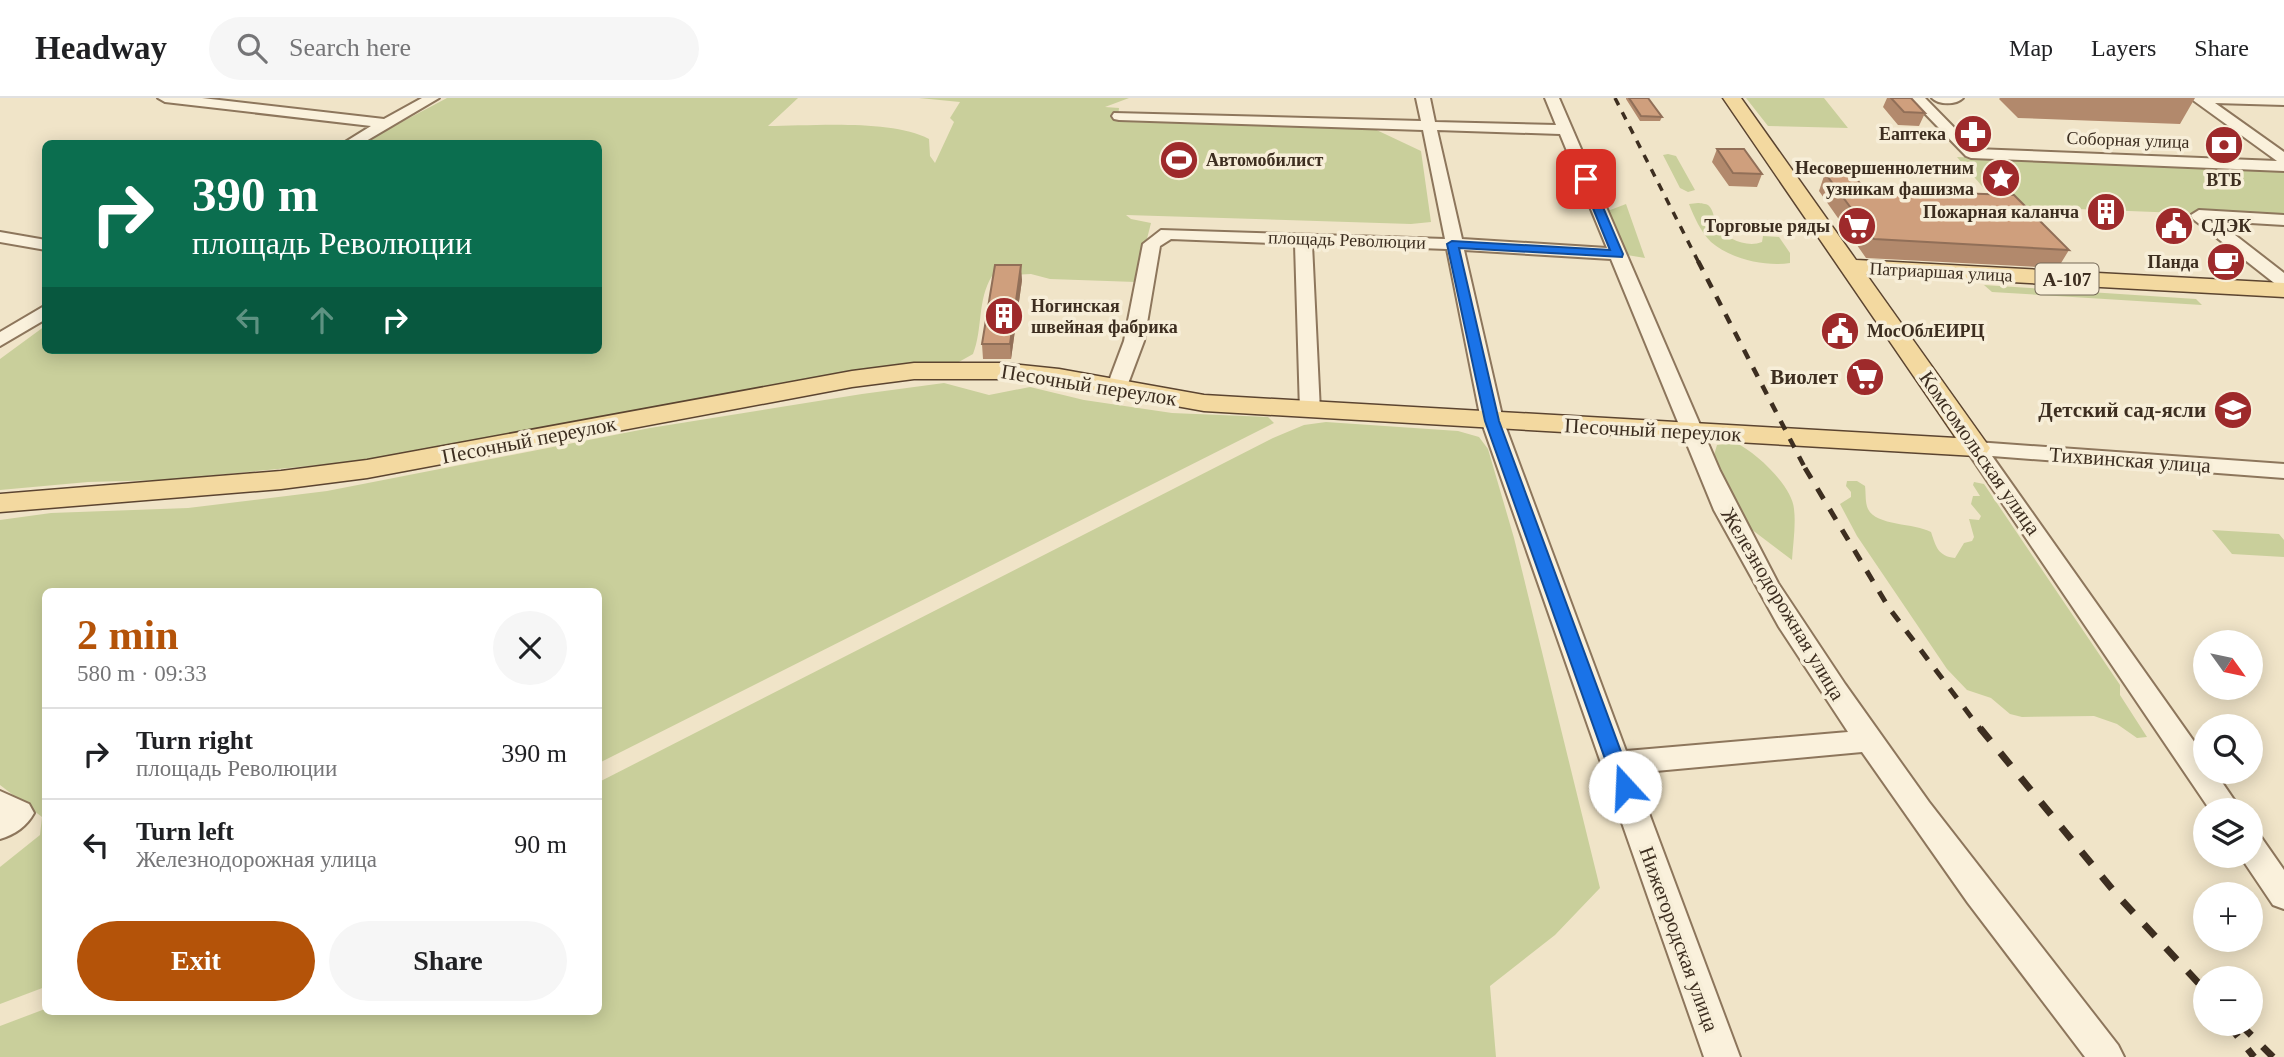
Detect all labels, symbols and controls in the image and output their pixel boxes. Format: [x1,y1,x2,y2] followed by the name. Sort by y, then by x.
[209,17,699,80] search box
[233,29,271,67] icon: search
[35,30,167,66] text: Headway
[289,33,411,62] text: Search here
[2009,35,2053,61] text: Map
[2091,35,2156,61] text: Layers
[2194,35,2249,61] text: Share
[1952,113,1994,155] pharmacy icon: Еаптека
[1879,124,1946,144] place label: Еаптека
[2203,124,2245,166] bank icon: ВТБ
[2066,128,2190,152] street label: Соборная улица
[1158,139,1200,181] sports icon: Автомобилист
[1556,149,1616,209] pin
[1206,150,1323,170] place label: Автомобилист
[1980,157,2022,199] place icon: Несовершеннолетним узникам фашизма
[1795,158,1974,199] place label: Несовершеннолетним узникам фашизма
[1567,160,1605,198] icon: arrive
[192,167,319,222] text: 390 m
[77,168,168,259] icon: right
[2206,170,2242,190] place label: ВТБ
[2085,191,2127,233] building icon: Пожарная каланча
[1923,202,2079,222] place label: Пожарная каланча
[1836,205,1878,247] supermarket icon: Торговые ряды
[2153,205,2195,247] public building icon: СДЭК
[1704,216,1830,236] place label: Торговые ряды
[2201,216,2251,236] place label: СДЭК
[192,225,472,261] text: площадь Революции
[1268,227,1426,253] street label: площадь Революции
[2205,241,2247,283] cafe icon: Панда
[2148,252,2199,272] place label: Панда
[1869,258,2013,286] street label: Патриаршая улица
[2036,264,2098,294] road number: А-107
[983,295,1025,337] building icon: Ногинская швейная фабрика
[1031,296,1178,337] place label: Ногинская швейная фабрика
[230,301,268,339] icon: left
[303,301,341,339] icon: ahead
[376,301,414,339] icon: right
[1819,310,1861,352] public building icon: МосОблЕИРЦ
[1867,321,1984,341] place label: МосОблЕИРЦ
[1844,356,1886,398] supermarket icon: Виолет
[1000,359,1179,411] street label: Песочный переулок
[1770,365,1839,389] place label: Виолет
[1914,366,2046,540] street label: Комсомольская улица
[2212,389,2254,431] school or university icon: Детский сад-ясли
[2038,398,2206,422] place label: Детский сад-ясли
[440,411,619,469] street label: Песочный переулок
[1564,413,1743,447] street label: Песочный переулок
[2048,442,2212,478] street label: Тихвинская улица
[1716,504,1850,705] street label: Железнодорожная улица
[493,611,567,685] button: close
[77,612,179,658] text: 2 min
[2193,630,2263,700] north arrow
[2193,630,2263,1036] map controls
[77,661,207,686] text: 580 m · 09:33
[2193,714,2263,784] button: search
[136,726,253,755] text: Turn right
[77,735,115,773] icon: right
[501,739,567,768] text: 390 m
[1588,750,1662,824] position arrow
[136,756,337,781] text: площадь Революции
[2193,798,2263,868] button: layers
[136,817,234,846] text: Turn left
[77,826,115,864] icon: left
[514,830,567,859] text: 90 m
[1634,843,1724,1035] street label: Нижегородская улица
[136,847,377,872] text: Железнодорожная улица
[2193,882,2263,952] button: +
[77,921,315,1001] button: Exit
[329,921,567,1001] button: Share
[2193,966,2263,1036] button: −

